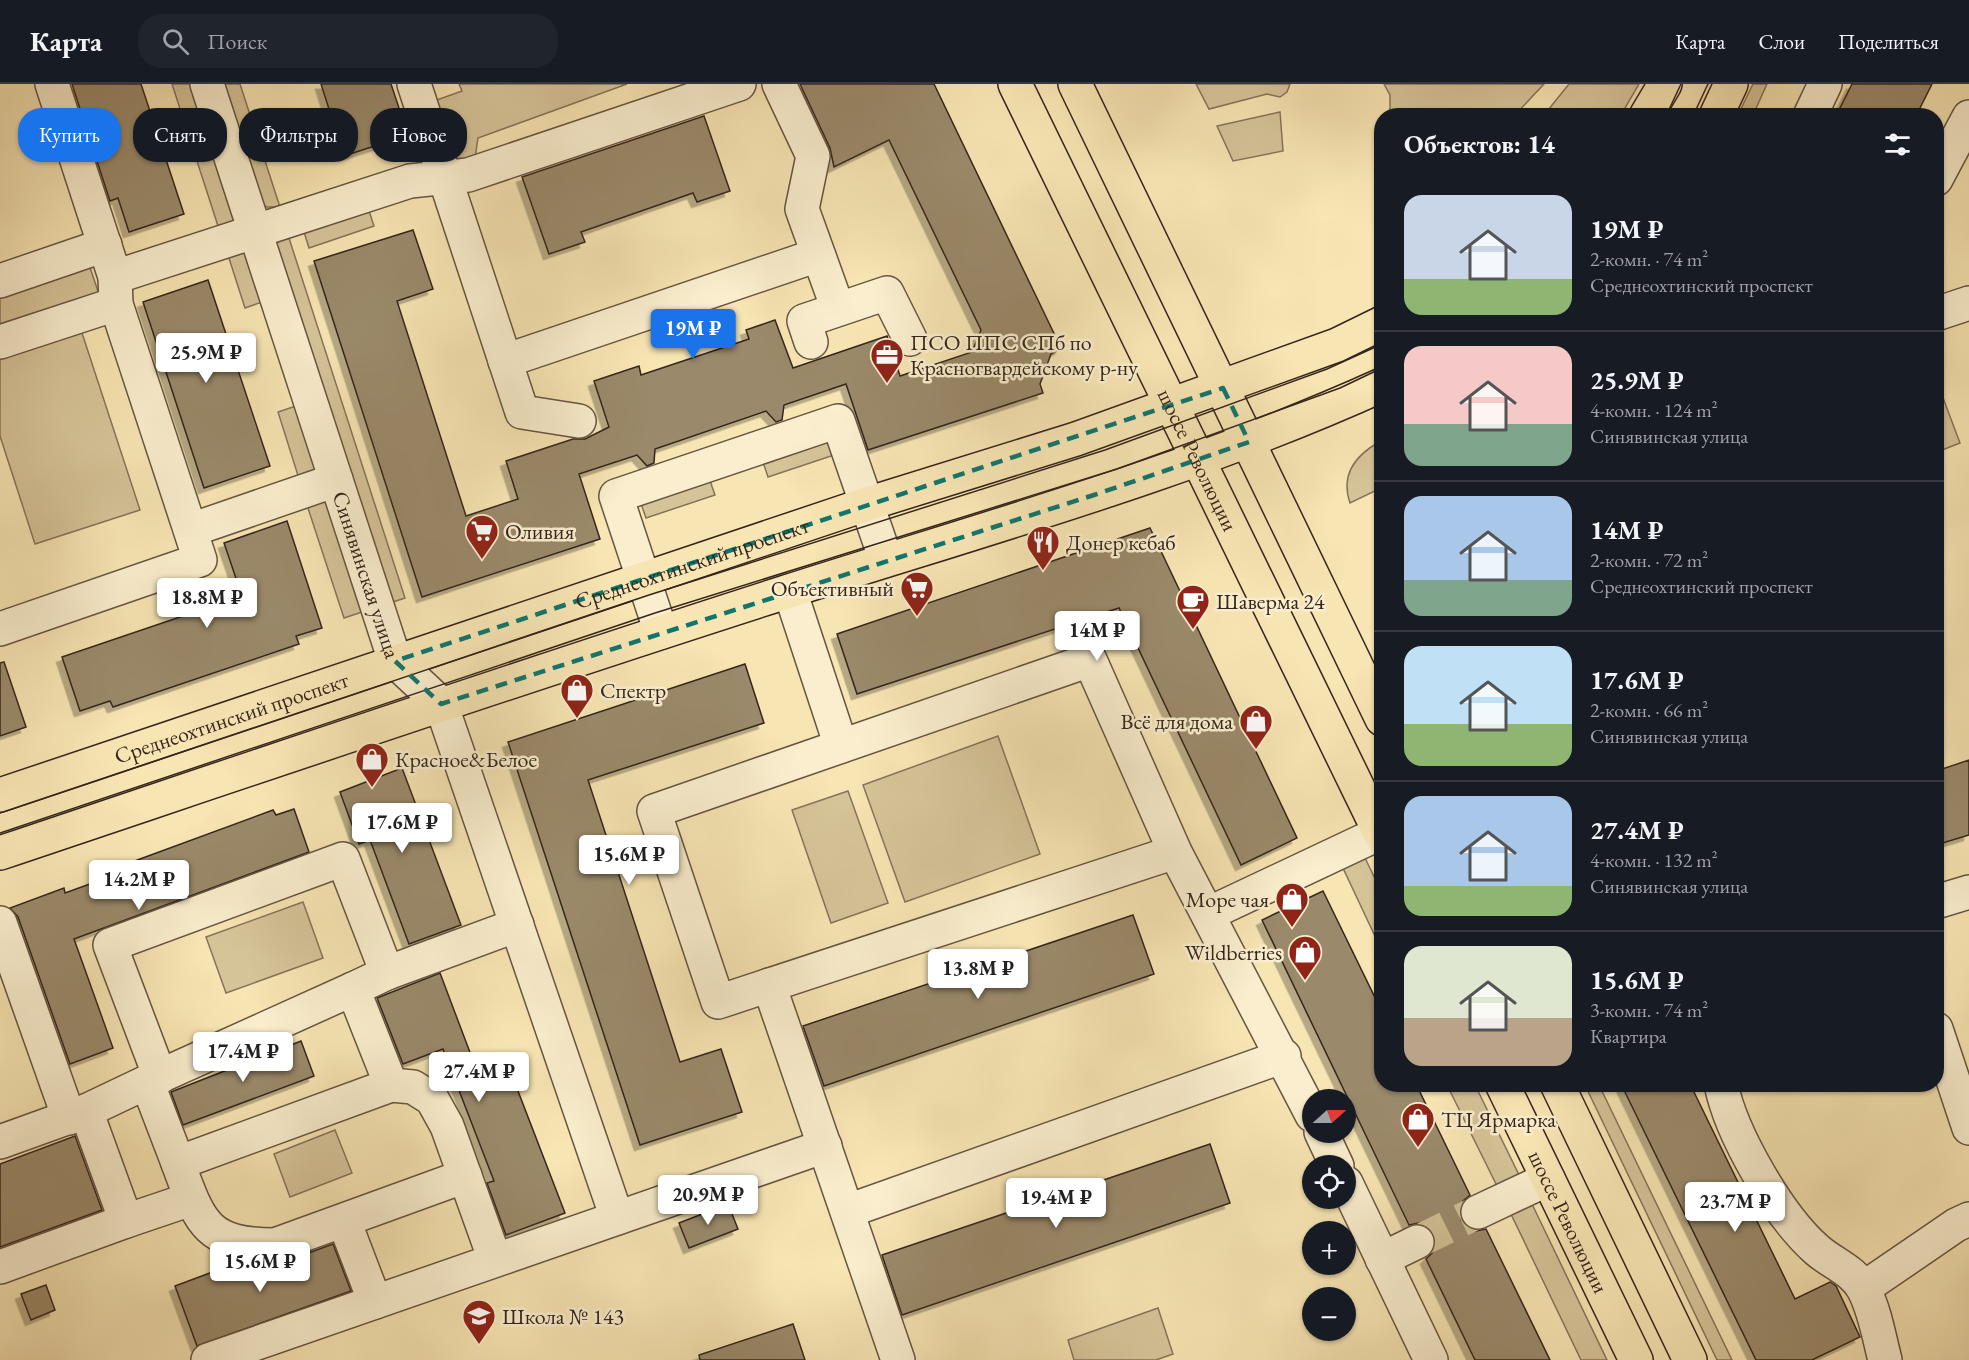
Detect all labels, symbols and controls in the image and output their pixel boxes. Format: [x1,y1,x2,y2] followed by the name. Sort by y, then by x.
[138,14,558,68] search box
[30,23,102,59] text: Карта
[159,25,192,58] icon: search
[207,27,267,56] text: Поиск
[1675,28,1725,55] text: Карта
[1758,28,1805,55] text: Слои
[1838,28,1939,55] text: Поделиться
[18,108,121,162] chip: Купить
[133,108,227,162] chip: Снять
[239,108,358,162] chip: Фильтры
[370,108,467,162] chip: Новое
[1404,127,1555,161] text: Объектов: 14
[1881,128,1914,161] icon: filters
[1590,212,1664,246] text: 19M ₽
[1452,219,1524,291] icon: home
[1590,246,1708,272] text: 2-комн. · 74 m²
[1590,272,1813,298] text: Среднеохтинский проспект
[651,309,735,360] pin: 19M ₽
[665,315,721,341] text: 19M ₽
[910,328,1138,382] place label: ПСО ППС СПб по Красногвардейскому р-ну
[151,333,261,384] pin: 25.9M ₽
[869,337,905,384] office icon: ПСО ППС СПб по Красногвардейскому р-ну
[170,339,242,365] text: 25.9M ₽
[1590,363,1684,397] text: 25.9M ₽
[1452,370,1524,442] icon: home
[1151,384,1245,536] street label: шоссе Революции
[1590,397,1718,423] text: 4-комн. · 124 m²
[1590,423,1748,449] text: Синявинская улица
[326,487,407,662] street label: Синявинская улица
[571,510,813,616] street label: Среднеохтинский проспект
[464,513,500,560] supermarket icon: Оливия
[1590,513,1664,547] text: 14M ₽
[505,517,574,546] place label: Оливия
[1452,520,1524,592] icon: home
[1025,524,1061,571] restaurant icon: Донер кебаб
[1066,528,1176,557] place label: Донер кебаб
[1590,547,1708,573] text: 2-комн. · 72 m²
[899,570,935,617] supermarket icon: Объективный
[1590,573,1813,599] text: Среднеохтинский проспект
[771,574,894,603] place label: Объективный
[152,578,262,629] pin: 18.8M ₽
[1175,583,1211,630] cafe icon: Шаверма 24
[171,584,243,610] text: 18.8M ₽
[1216,587,1325,616] place label: Шаверма 24
[1055,611,1139,662] pin: 14M ₽
[1069,617,1125,643] text: 14M ₽
[1590,663,1684,697] text: 17.6M ₽
[111,665,352,771] street label: Среднеохтинский проспект
[1452,670,1524,742] icon: home
[559,672,595,719] shop icon: Спектр
[600,676,666,705] place label: Спектр
[1590,697,1708,723] text: 2-комн. · 66 m²
[1238,703,1274,750] shop icon: Всё для дома
[1121,707,1233,736] place label: Всё для дома
[1590,723,1748,749] text: Синявинская улица
[354,741,390,788] shop icon: Красное&Белое
[395,745,537,774] place label: Красное&Белое
[347,803,457,854] pin: 17.6M ₽
[366,809,438,835] text: 17.6M ₽
[1590,813,1684,847] text: 27.4M ₽
[1452,820,1524,892] icon: home
[574,835,684,886] pin: 15.6M ₽
[593,841,665,867] text: 15.6M ₽
[1590,847,1718,873] text: 4-комн. · 132 m²
[84,860,194,911] pin: 14.2M ₽
[103,866,175,892] text: 14.2M ₽
[1590,873,1748,899] text: Синявинская улица
[1274,881,1310,928] shop icon: Море чая
[1186,885,1269,914] place label: Море чая
[1287,934,1323,981] shop icon: Wildberries
[1185,938,1282,967] place label: Wildberries
[923,949,1033,1000] pin: 13.8M ₽
[942,955,1014,981] text: 13.8M ₽
[1590,963,1684,997] text: 15.6M ₽
[1452,970,1524,1042] icon: home
[1590,997,1708,1023] text: 3-комн. · 74 m²
[1590,1023,1667,1049] text: Квартира
[188,1032,298,1083] pin: 17.4M ₽
[207,1038,279,1064] text: 17.4M ₽
[424,1052,534,1103] pin: 27.4M ₽
[443,1058,515,1084] text: 27.4M ₽
[1302,1089,1356,1143] north arrow
[1302,1089,1356,1341] map controls
[1400,1101,1436,1148] shop icon: ТЦ Ярмарка
[1441,1105,1556,1134] place label: ТЦ Ярмарка
[1521,1146,1615,1298] street label: шоссе Революции
[1302,1155,1356,1209] button: locate
[653,1175,763,1226] pin: 20.9M ₽
[1001,1178,1111,1229] pin: 19.4M ₽
[672,1181,744,1207] text: 20.9M ₽
[1680,1182,1790,1233] pin: 23.7M ₽
[1020,1184,1092,1210] text: 19.4M ₽
[1699,1188,1771,1214] text: 23.7M ₽
[1302,1221,1356,1275] button: +
[205,1242,315,1293] pin: 15.6M ₽
[224,1248,296,1274] text: 15.6M ₽
[1302,1287,1356,1341] button: −
[461,1298,497,1345] school or university icon: Школа № 143
[502,1302,624,1331] place label: Школа № 143

